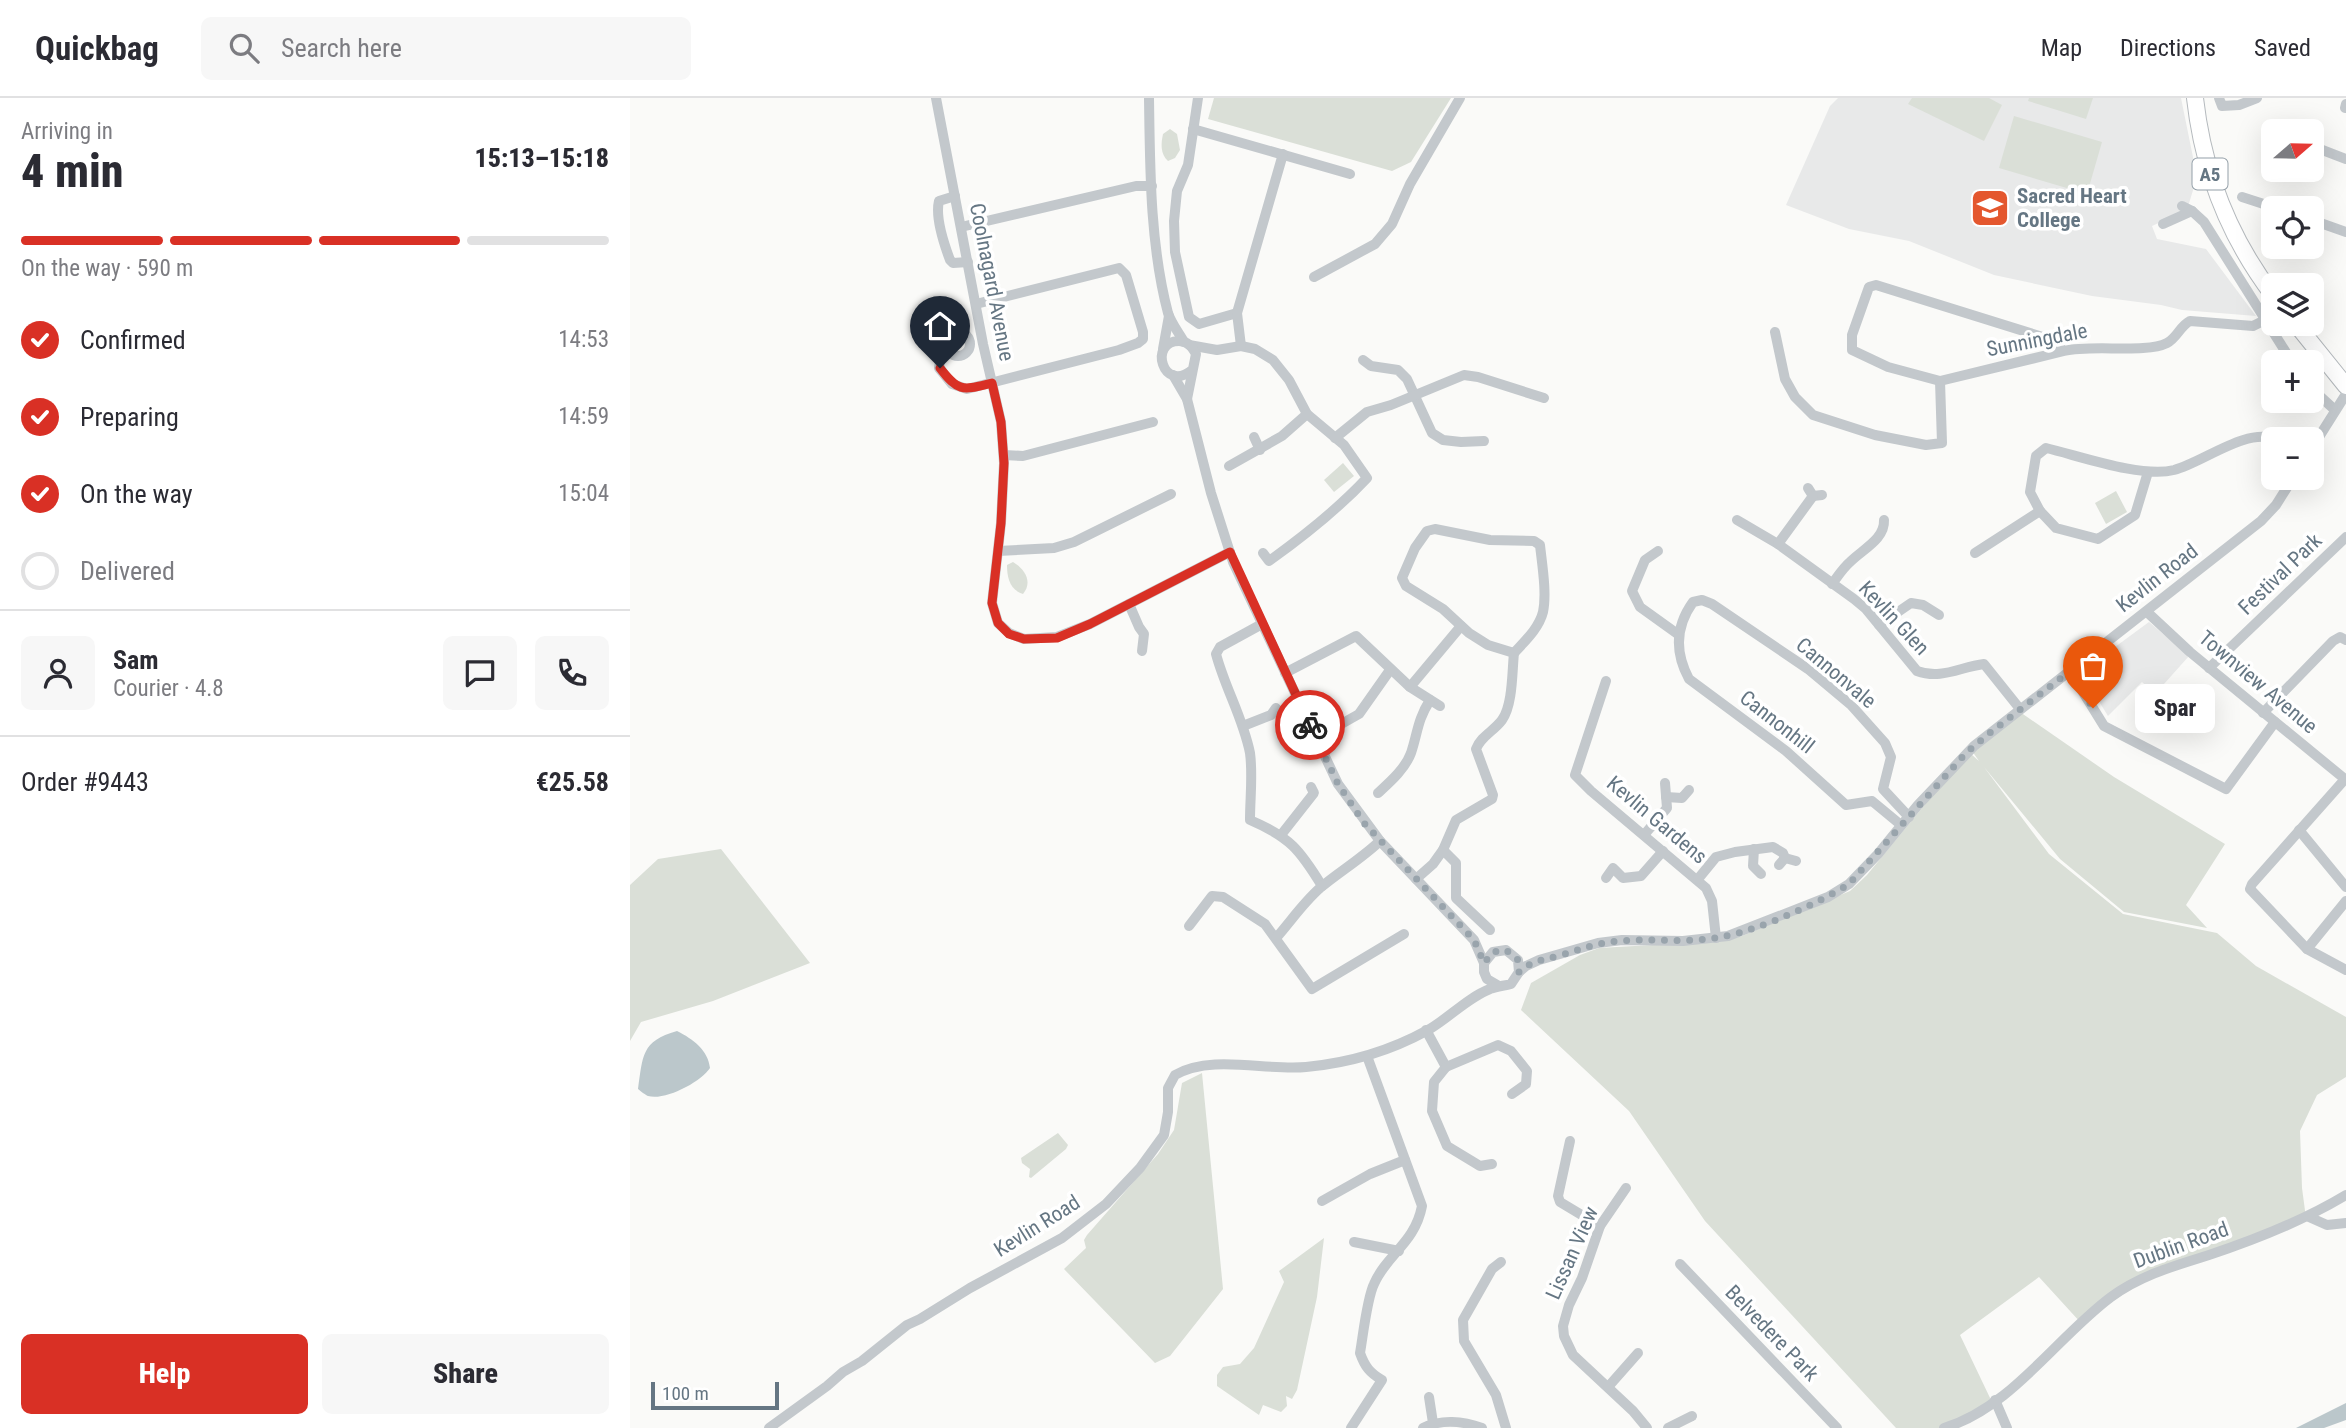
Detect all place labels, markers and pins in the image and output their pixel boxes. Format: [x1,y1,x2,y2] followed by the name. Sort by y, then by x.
[2017,184,2127,232] place label: Sacred Heart College
[1969,187,2011,229] school or university icon: Sacred Heart College
[910,296,970,368] pin
[2063,636,2123,708] pin
[2135,684,2216,732] callout: Spar

